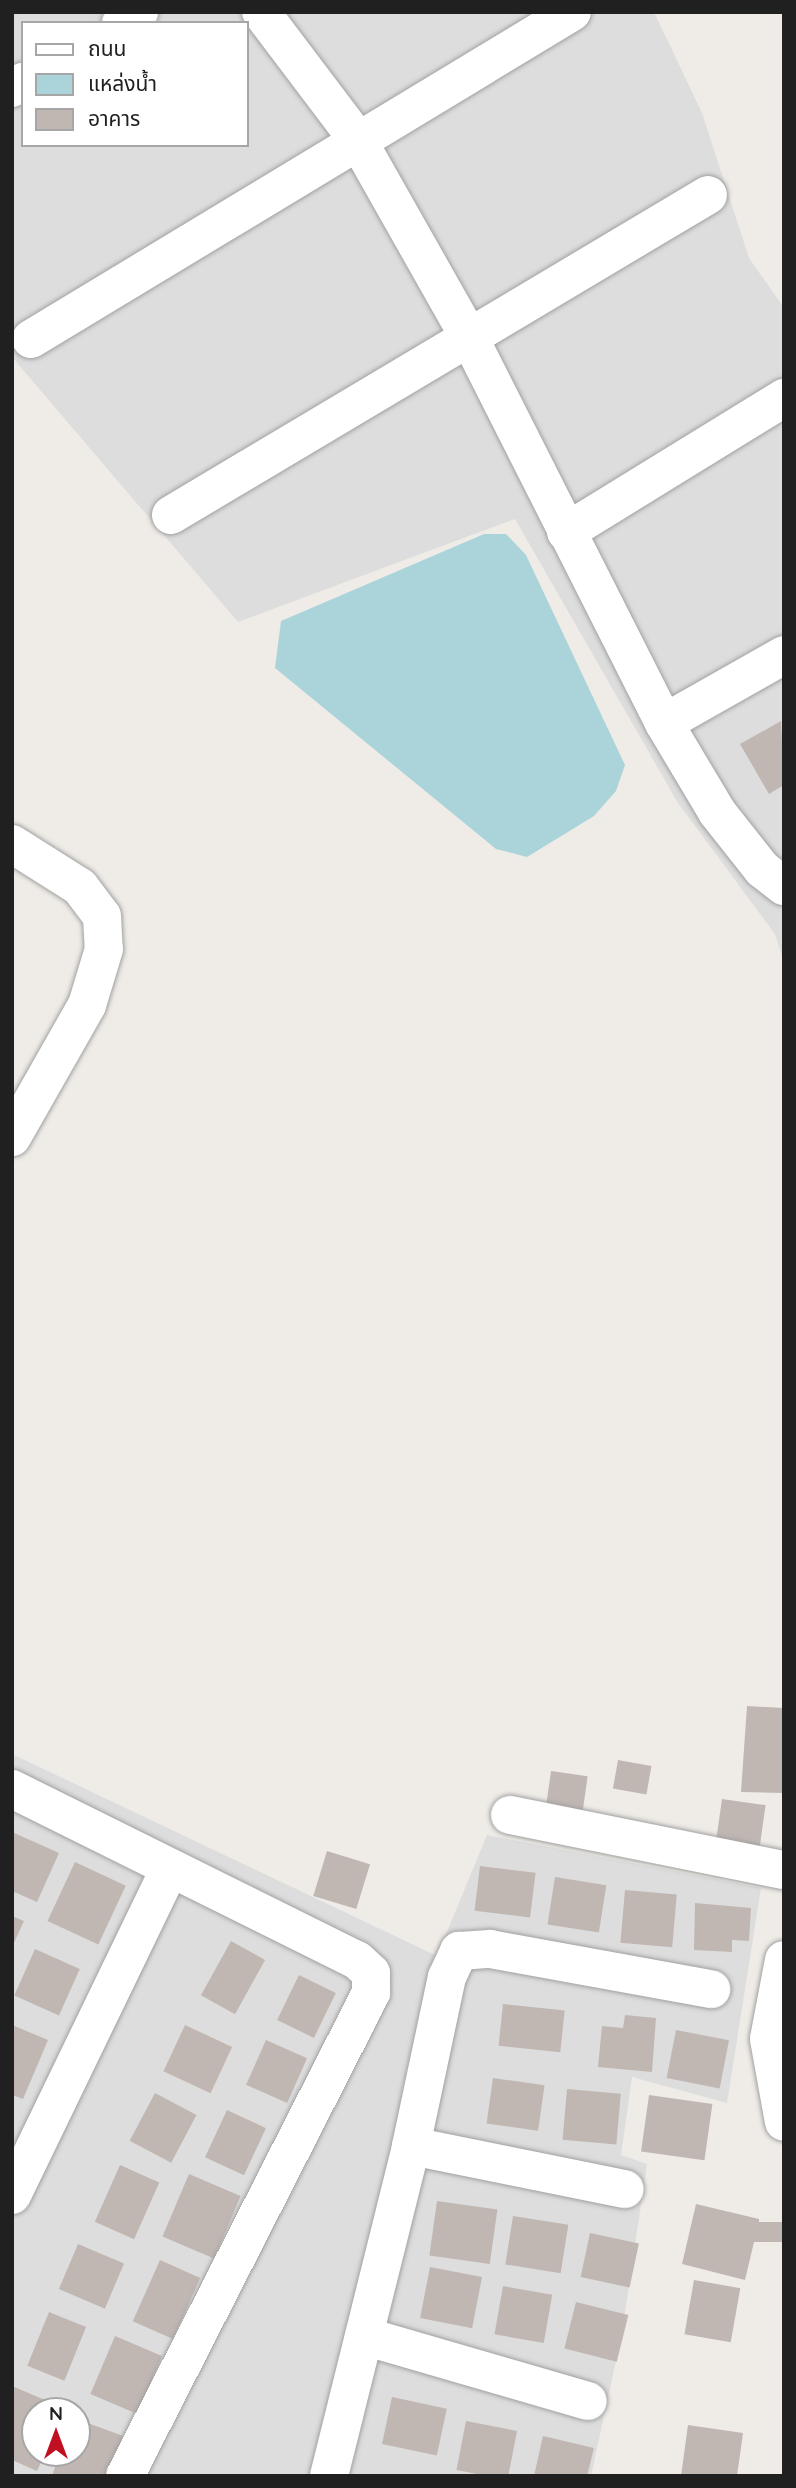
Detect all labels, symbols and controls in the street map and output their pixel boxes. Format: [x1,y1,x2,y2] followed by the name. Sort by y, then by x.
[21,21,248,147] legend
[88,35,126,61] text: ถนน
[88,70,157,96] text: แหล่งน้ำ
[88,105,140,131] text: อาคาร
[21,2397,91,2467] north arrow
[49,2401,63,2425] text: N

